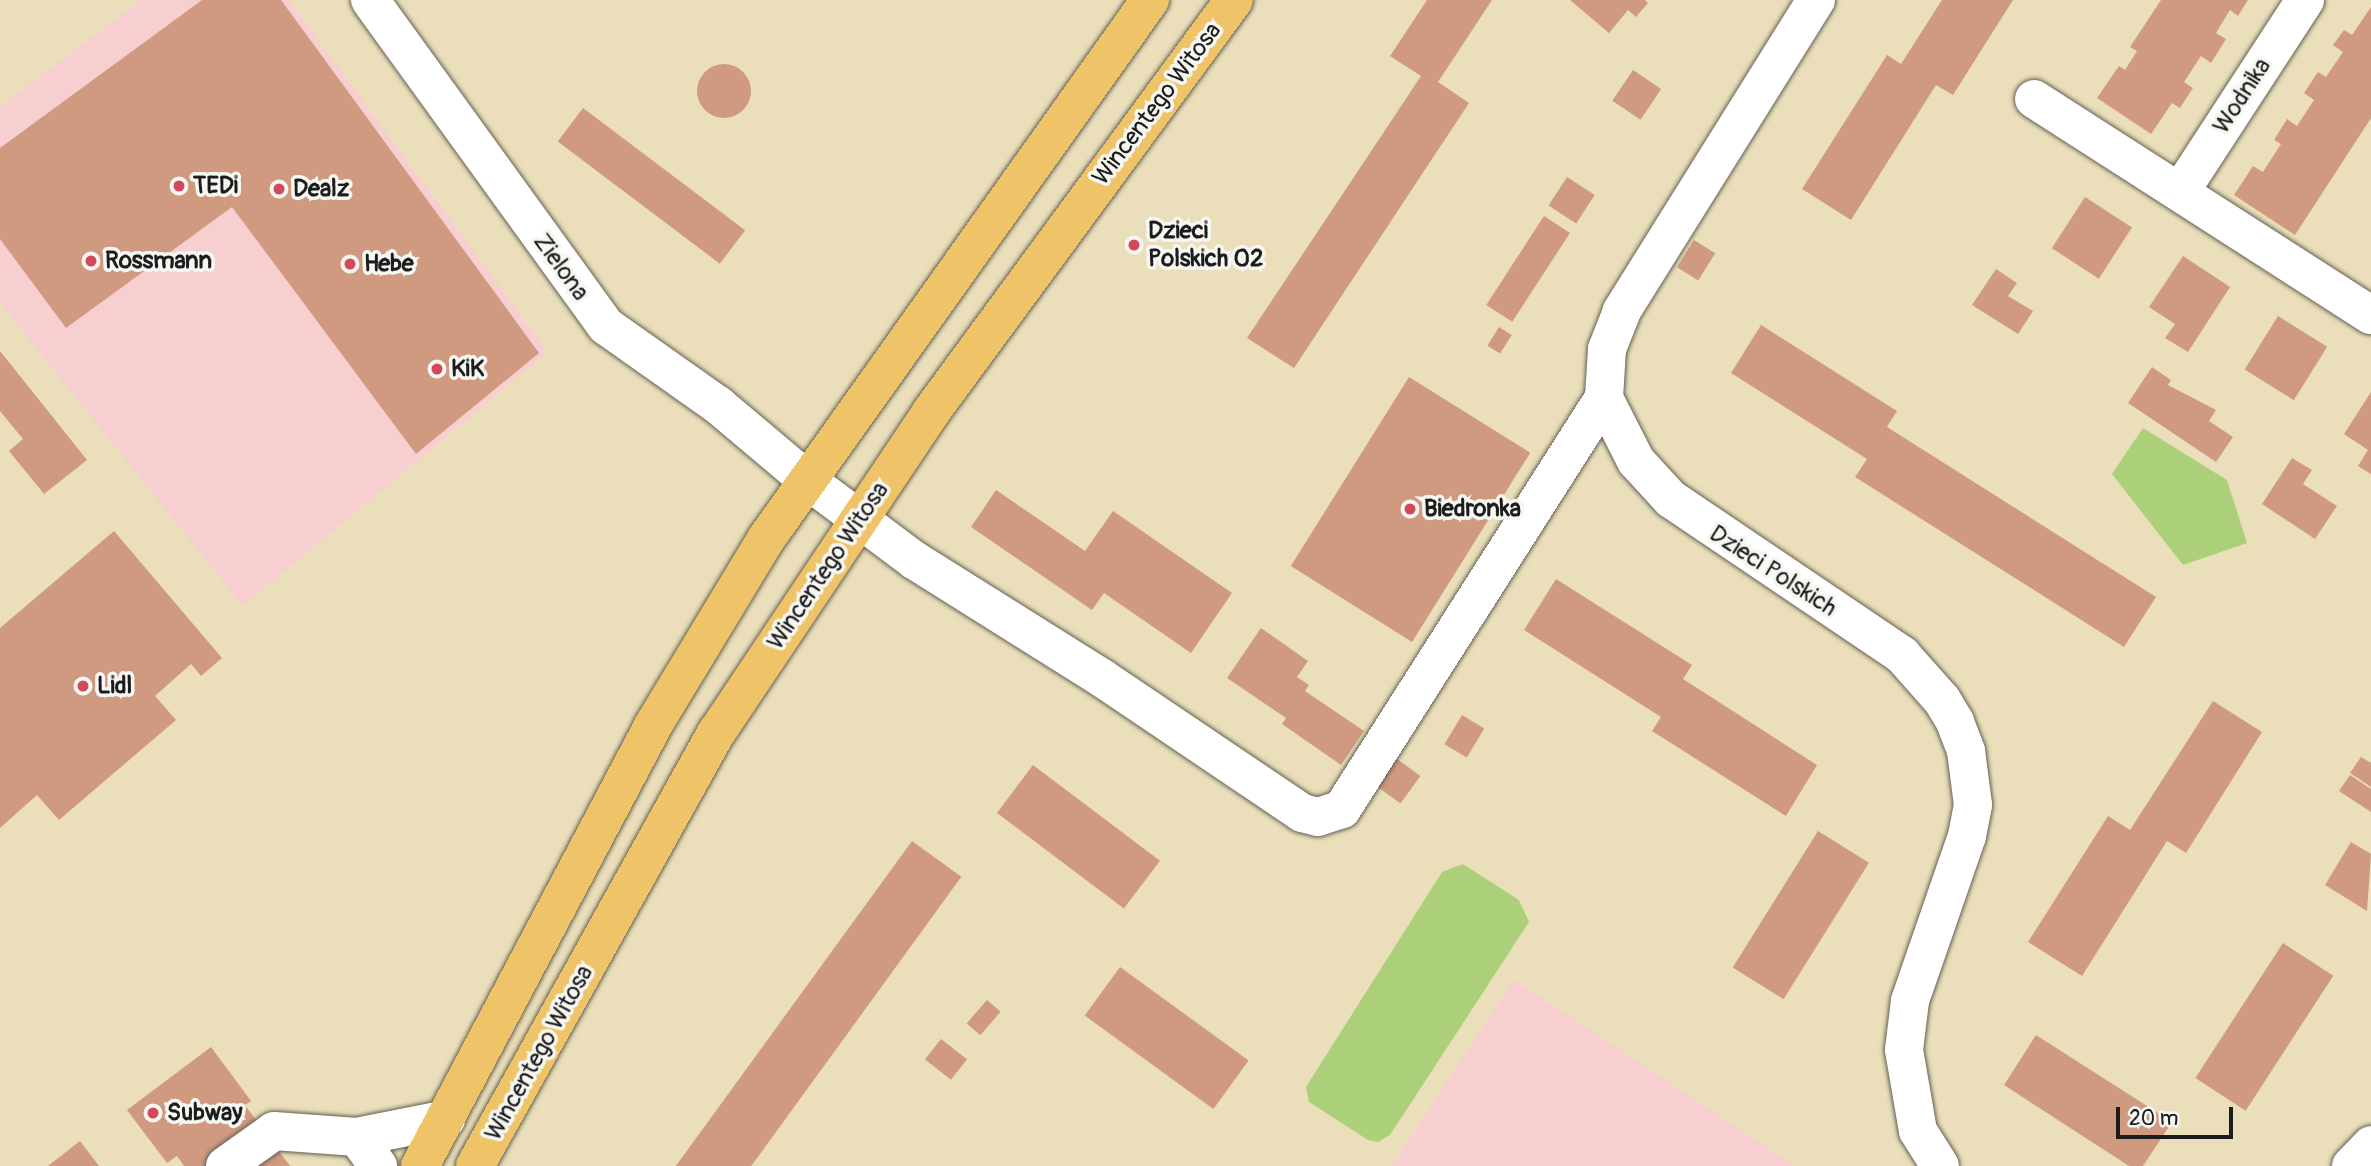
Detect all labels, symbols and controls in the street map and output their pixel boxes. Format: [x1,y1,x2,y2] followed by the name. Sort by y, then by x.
[1087,17,1227,191] street label: Wincentego Witosa
[2207,53,2277,139] street label: Wodnika
[193,172,238,200] place label: TEDi
[293,175,349,203] place label: Dealz
[171,178,187,194] marker: TEDi
[271,181,287,197] marker: Dealz
[1148,217,1263,273] place label: Dzieci Polskich 02
[527,228,595,306] street label: Zielona
[1126,237,1142,253] marker: Dzieci Polskich 02
[105,247,212,275] place label: Rossmann
[364,250,414,278] place label: Hebe
[83,253,99,269] marker: Rossmann
[342,256,358,272] marker: Hebe
[451,355,484,383] place label: KiK
[429,361,445,377] marker: KiK
[761,477,895,655] street label: Wincentego Witosa
[1424,495,1521,523] place label: Biedronka
[1402,501,1418,517] marker: Biedronka
[1704,519,1842,623] street label: Dzieci Polskich
[97,672,132,700] place label: Lidl
[75,678,91,694] marker: Lidl
[479,960,599,1146] street label: Wincentego Witosa
[2119,1092,2236,1136] scale bar
[167,1099,242,1127] place label: Subway
[145,1105,161,1121] marker: Subway
[2129,1105,2178,1132] text: 20 m

